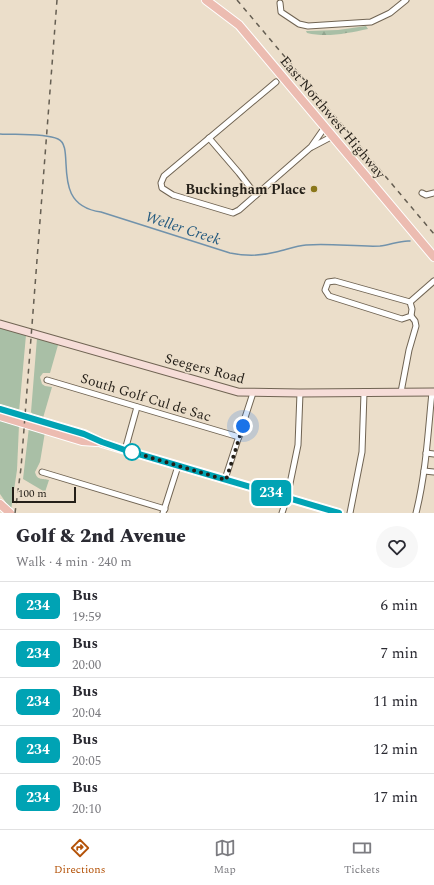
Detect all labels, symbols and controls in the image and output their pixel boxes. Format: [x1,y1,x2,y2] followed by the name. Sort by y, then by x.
[275,51,391,184] street label: East Northwest Highway
[185,179,306,200] place label: Buckingham Place
[309,184,319,194] marker: Buckingham Place
[142,205,224,252] water label: Weller Creek
[162,348,247,389] street label: Seegers Road
[78,368,214,427] street label: South Golf Cul de Sac
[233,416,253,436] your location
[123,443,141,461] unlabelled marker
[248,480,294,506] line badge: 234
[259,482,283,503] text: 234
[12,485,76,504] scale bar
[18,485,47,502] text: 100 m
[16,522,186,551] text: Golf & 2nd Avenue
[376,526,418,568] button: heart
[16,552,132,572] text: Walk · 4 min · 240 m
[72,584,98,607] text: Bus
[380,594,418,617] text: 6 min
[26,595,50,616] text: 234
[72,607,101,627] text: 19:59
[72,632,98,655] text: Bus
[380,642,418,665] text: 7 min
[26,643,50,664] text: 234
[72,655,101,675] text: 20:00
[72,680,98,703] text: Bus
[373,690,418,713] text: 11 min
[26,691,50,712] text: 234
[72,703,101,723] text: 20:04
[72,728,98,751] text: Bus
[373,738,418,761] text: 12 min
[26,739,50,760] text: 234
[72,751,101,771] text: 20:05
[72,776,98,799] text: Bus
[373,786,418,809] text: 17 min
[26,787,50,808] text: 234
[72,799,101,819] text: 20:10
[54,837,105,878] tab: Directions
[214,837,236,878] tab: Map
[344,837,380,878] tab: Tickets

